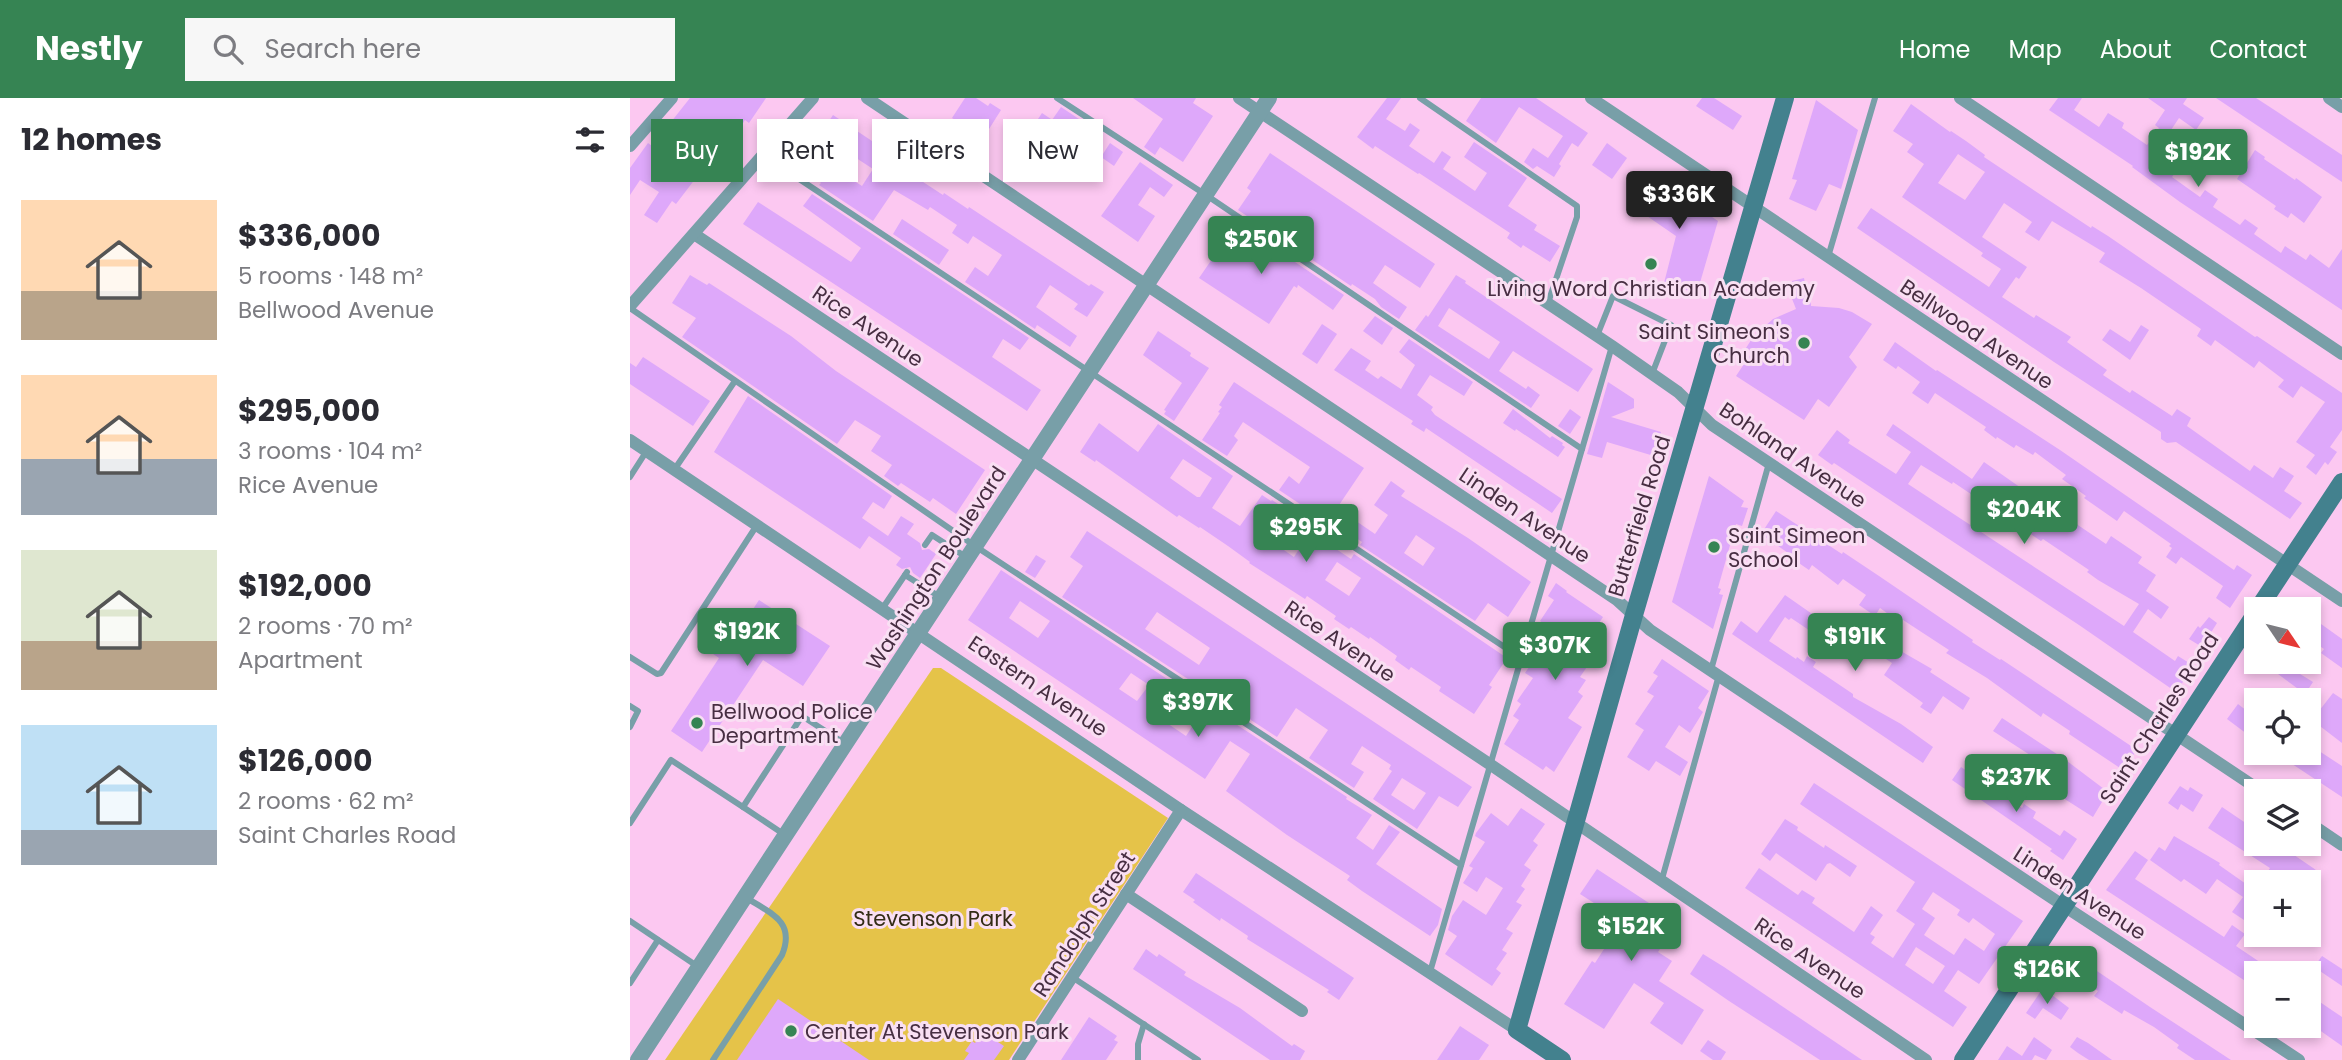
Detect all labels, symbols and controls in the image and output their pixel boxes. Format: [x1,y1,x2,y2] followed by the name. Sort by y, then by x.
[185,18,675,81] search box
[35,25,143,72] text: Nestly
[209,30,247,68] icon: search
[265,31,421,67] text: Search here
[1899,33,1971,66] text: Home
[2009,33,2062,66] text: Map
[2100,33,2171,66] text: About
[2209,33,2307,66] text: Contact
[21,118,162,161] text: 12 homes
[651,119,743,182] chip: Buy
[757,119,858,182] chip: Rent
[872,119,989,182] chip: Filters
[1003,119,1103,182] chip: New
[571,121,609,159] icon: filters
[2149,130,2247,189] pin: $192K
[2164,136,2232,168] text: $192K
[1630,172,1728,231] pin: $336K
[1642,178,1716,210] text: $336K
[238,214,380,257] text: $336,000
[1212,216,1310,276] pin: $250K
[1224,223,1298,255] text: $250K
[77,228,161,312] icon: home
[1643,256,1659,272] marker: Living Word Christian Academy
[238,260,423,292] text: 5 rooms · 148 m²
[1895,272,2059,396] street label: Bellwood Avenue
[1487,274,1815,303] place label: Living Word Christian Academy
[807,278,929,374] street label: Rice Avenue
[238,294,434,326] text: Bellwood Avenue
[1638,317,1790,370] place label: Saint Simeon's Church
[1796,335,1812,351] marker: Saint Simeon's Church
[238,389,380,432] text: $295,000
[1714,395,1872,515] street label: Bohland Avenue
[77,403,161,487] icon: home
[1601,432,1677,600] street label: Butterfield Road
[238,435,422,467] text: 3 rooms · 104 m²
[859,460,1013,676] street label: Washington Boulevard
[1454,460,1596,570] street label: Linden Avenue
[238,469,378,501] text: Rice Avenue
[1975,486,2073,546] pin: $204K
[1987,493,2061,525] text: $204K
[1257,504,1355,564] pin: $295K
[1269,511,1343,543] text: $295K
[1728,521,1865,574] place label: Saint Simeon School
[1706,539,1722,555] marker: Saint Simeon School
[238,564,372,607] text: $192,000
[77,578,161,662] icon: home
[1279,593,1401,689] street label: Rice Avenue
[2244,597,2320,674] north arrow
[2244,597,2321,1038] map controls
[698,608,796,668] pin: $192K
[238,610,413,642] text: 2 rooms · 70 m²
[1806,614,1904,673] pin: $191K
[713,615,781,647] text: $192K
[1824,620,1886,652] text: $191K
[1506,622,1604,682] pin: $307K
[2093,626,2225,810] street label: Saint Charles Road
[963,629,1113,743] street label: Eastern Avenue
[1519,629,1591,661] text: $307K
[238,644,363,676] text: Apartment
[1149,680,1247,739] pin: $397K
[1162,686,1234,718] text: $397K
[2244,688,2321,765] button: locate
[711,697,873,750] place label: Bellwood Police Department
[689,715,705,731] marker: Bellwood Police Department
[238,739,373,782] text: $126,000
[77,753,161,837] icon: home
[1967,754,2065,814] pin: $237K
[1981,761,2051,793] text: $237K
[2244,779,2321,856] button: layers
[238,785,414,817] text: 2 rooms · 62 m²
[238,819,456,851] text: Saint Charles Road
[2008,839,2152,947] street label: Linden Avenue
[1026,846,1142,1002] street label: Randolph Street
[2244,870,2321,947] button: +
[853,904,1013,933] park label: Stevenson Park
[1582,904,1680,963] pin: $152K
[1597,910,1665,942] text: $152K
[1749,910,1871,1006] street label: Rice Avenue
[1998,946,2096,1006] pin: $126K
[2013,953,2081,985] text: $126K
[2244,961,2321,1038] button: −
[805,1017,1069,1046] place label: Center At Stevenson Park
[783,1023,799,1039] marker: Center At Stevenson Park

